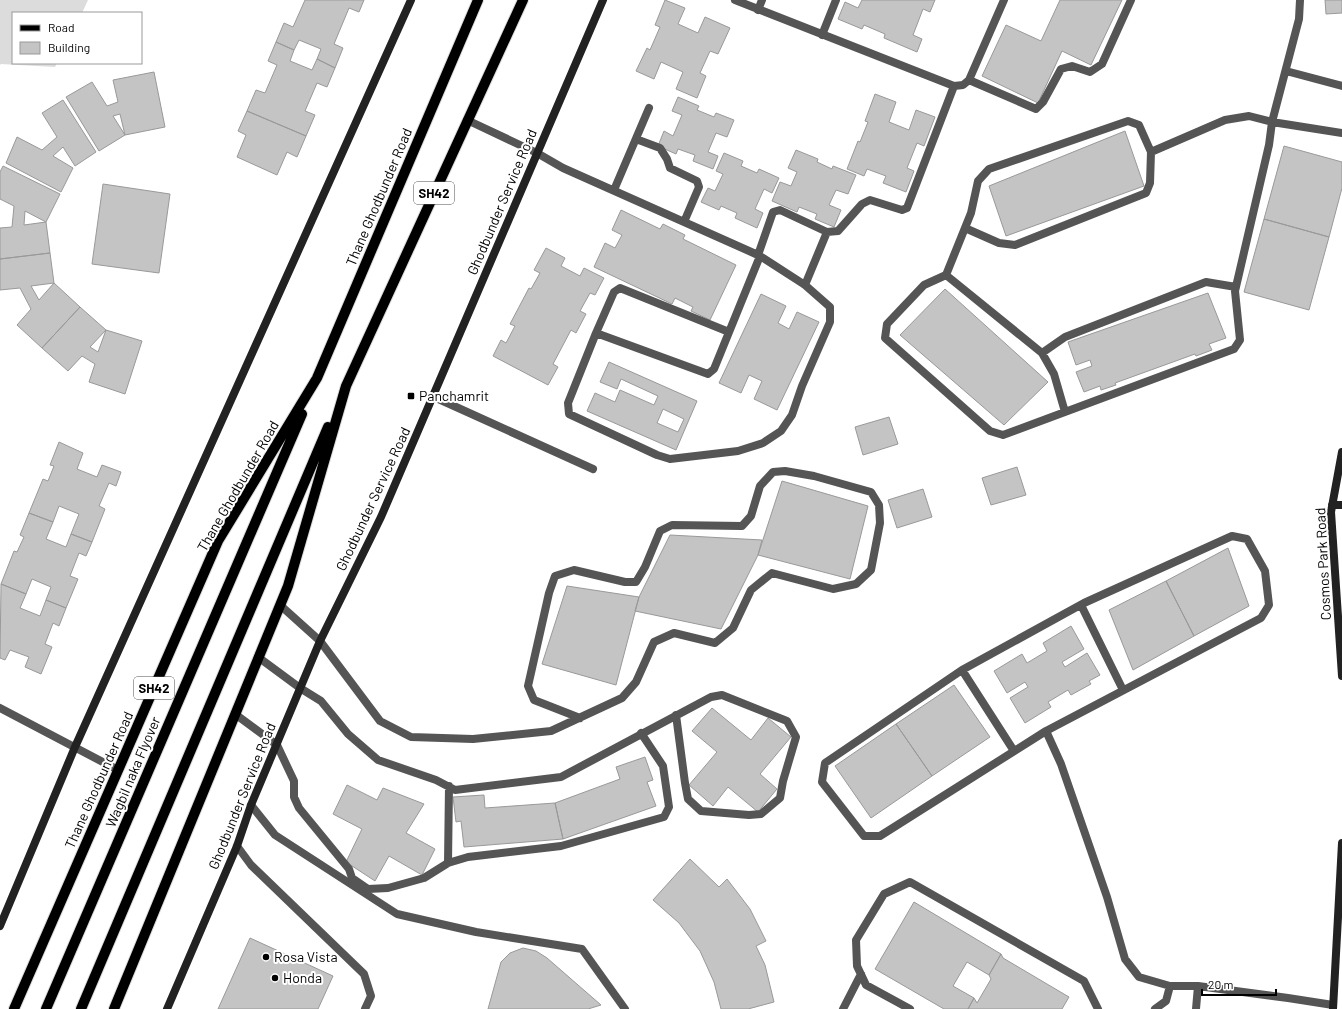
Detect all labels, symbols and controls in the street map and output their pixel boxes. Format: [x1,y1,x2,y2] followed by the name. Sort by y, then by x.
[12,12,142,64] legend
[48,20,75,34] text: Road
[48,40,90,54] text: Building
[342,125,415,268] street label: Thane Ghodbunder Road
[463,126,540,277] street label: Ghodbunder Service Road
[414,182,454,204] road number: SH42
[419,387,489,404] place label: Panchamrit
[406,391,416,401] marker: Panchamrit
[193,417,282,554] street label: Thane Ghodbunder Road
[332,424,413,573] street label: Ghodbunder Service Road
[1311,507,1334,621] street label: Cosmos Park Road
[134,677,174,699] road number: SH42
[61,709,136,851] street label: Thane Ghodbunder Road
[102,714,164,830] street label: Wagbil naka Flyover
[204,720,279,872] street label: Ghodbunder Service Road
[274,948,338,965] place label: Rosa Vista
[261,952,271,962] marker: Rosa Vista
[283,969,322,986] place label: Honda
[1202,971,1276,997] scale bar
[270,973,280,983] marker: Honda
[1208,977,1234,991] text: 20 m

